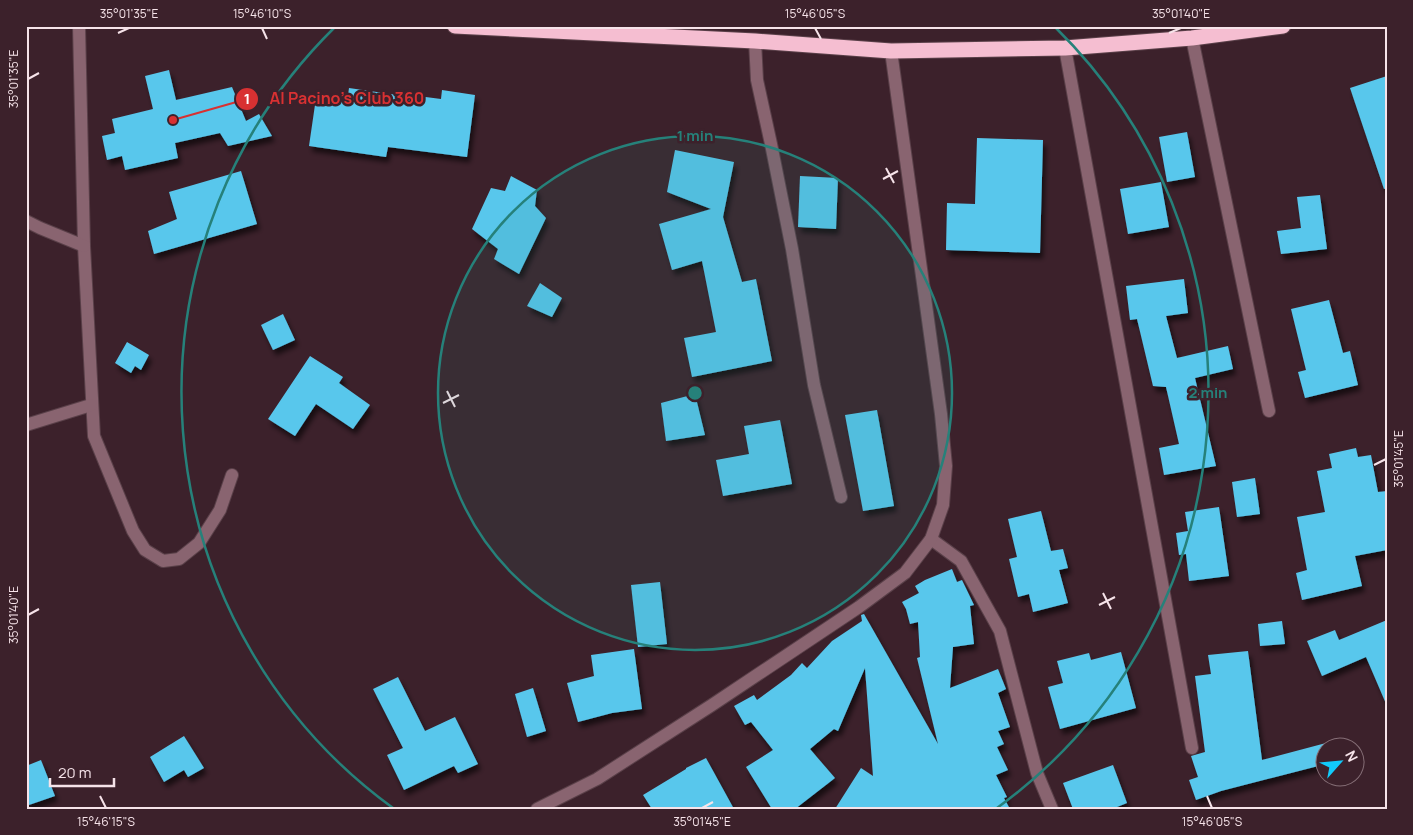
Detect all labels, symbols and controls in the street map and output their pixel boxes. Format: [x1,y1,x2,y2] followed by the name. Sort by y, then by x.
[100,5,158,22] text: 35°01'35"E
[233,5,291,22] text: 15°46'10"S
[785,5,845,22] text: 15°46'05"S
[1152,5,1210,22] text: 35°01'40"E
[5,50,22,108] text: 35°01'35"E
[234,83,434,114] callout: Al Pacino's Club 360
[270,87,424,109] text: Al Pacino's Club 360
[244,88,250,109] text: 1
[677,125,713,146] text: 1 min
[1188,382,1228,403] text: 2 min
[686,384,704,402] centre of rings
[1390,430,1407,488] text: 35°01'45"E
[5,586,22,644] text: 35°01'40"E
[1316,738,1366,788] north arrow
[1341,747,1363,765] text: N
[50,755,114,787] scale bar
[58,762,91,783] text: 20 m
[77,813,135,830] text: 15°46'15"S
[673,813,731,830] text: 35°01'45"E
[1182,813,1242,830] text: 15°46'05"S

